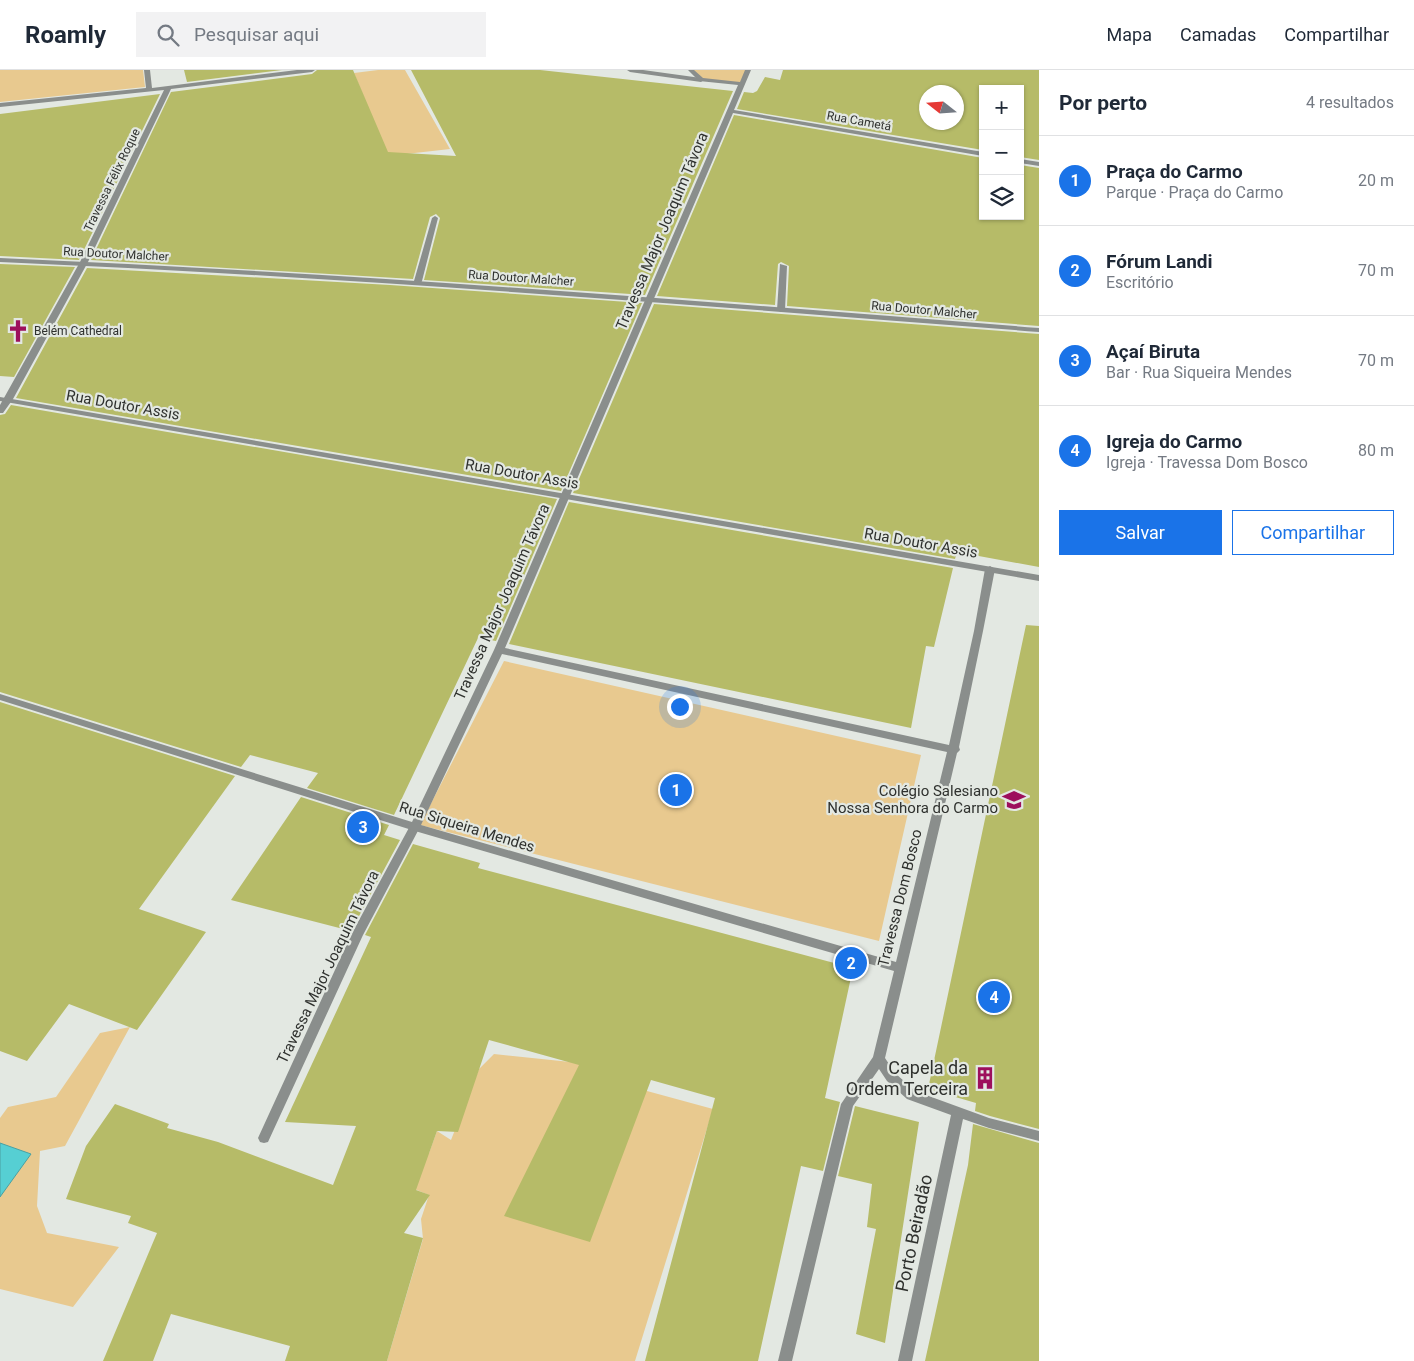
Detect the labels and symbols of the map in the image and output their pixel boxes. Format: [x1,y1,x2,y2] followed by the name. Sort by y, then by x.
[919,85,964,130] north arrow
[826,108,892,134] street label: Rua Cametá
[81,126,143,234] street label: Travessa Félix Roque
[612,130,712,332] street label: Travessa Major Joaquim Távora
[63,244,169,264] street label: Rua Doutor Malcher
[468,267,574,289] street label: Rua Doutor Malcher
[871,298,977,322] street label: Rua Doutor Malcher
[5,318,31,344] church icon: Belém Cathedral
[34,324,122,338] place label: Belém Cathedral
[65,386,181,424] street label: Rua Doutor Assis
[464,455,580,493] street label: Rua Doutor Assis
[451,501,553,703] street label: Travessa Major Joaquim Távora
[863,524,979,562] street label: Rua Doutor Assis
[667,694,693,720] your location
[660,771,692,809] pin: 1
[827,782,998,817] place label: Colégio Salesiano Nossa Senhora do Carmo
[1001,787,1027,813] school or university icon: Colégio Salesiano Nossa Senhora do Carmo
[397,798,537,856] street label: Rua Siqueira Mendes
[347,808,379,846] pin: 3
[874,827,926,969] street label: Travessa Dom Bosco
[273,867,383,1067] street label: Travessa Major Joaquim Távora
[835,944,867,982] pin: 2
[978,978,1010,1016] pin: 4
[846,1057,968,1099] place label: Capela da Ordem Terceira
[972,1065,998,1091] building icon: Capela da Ordem Terceira
[891,1172,936,1293] street label: Porto Beiradão

